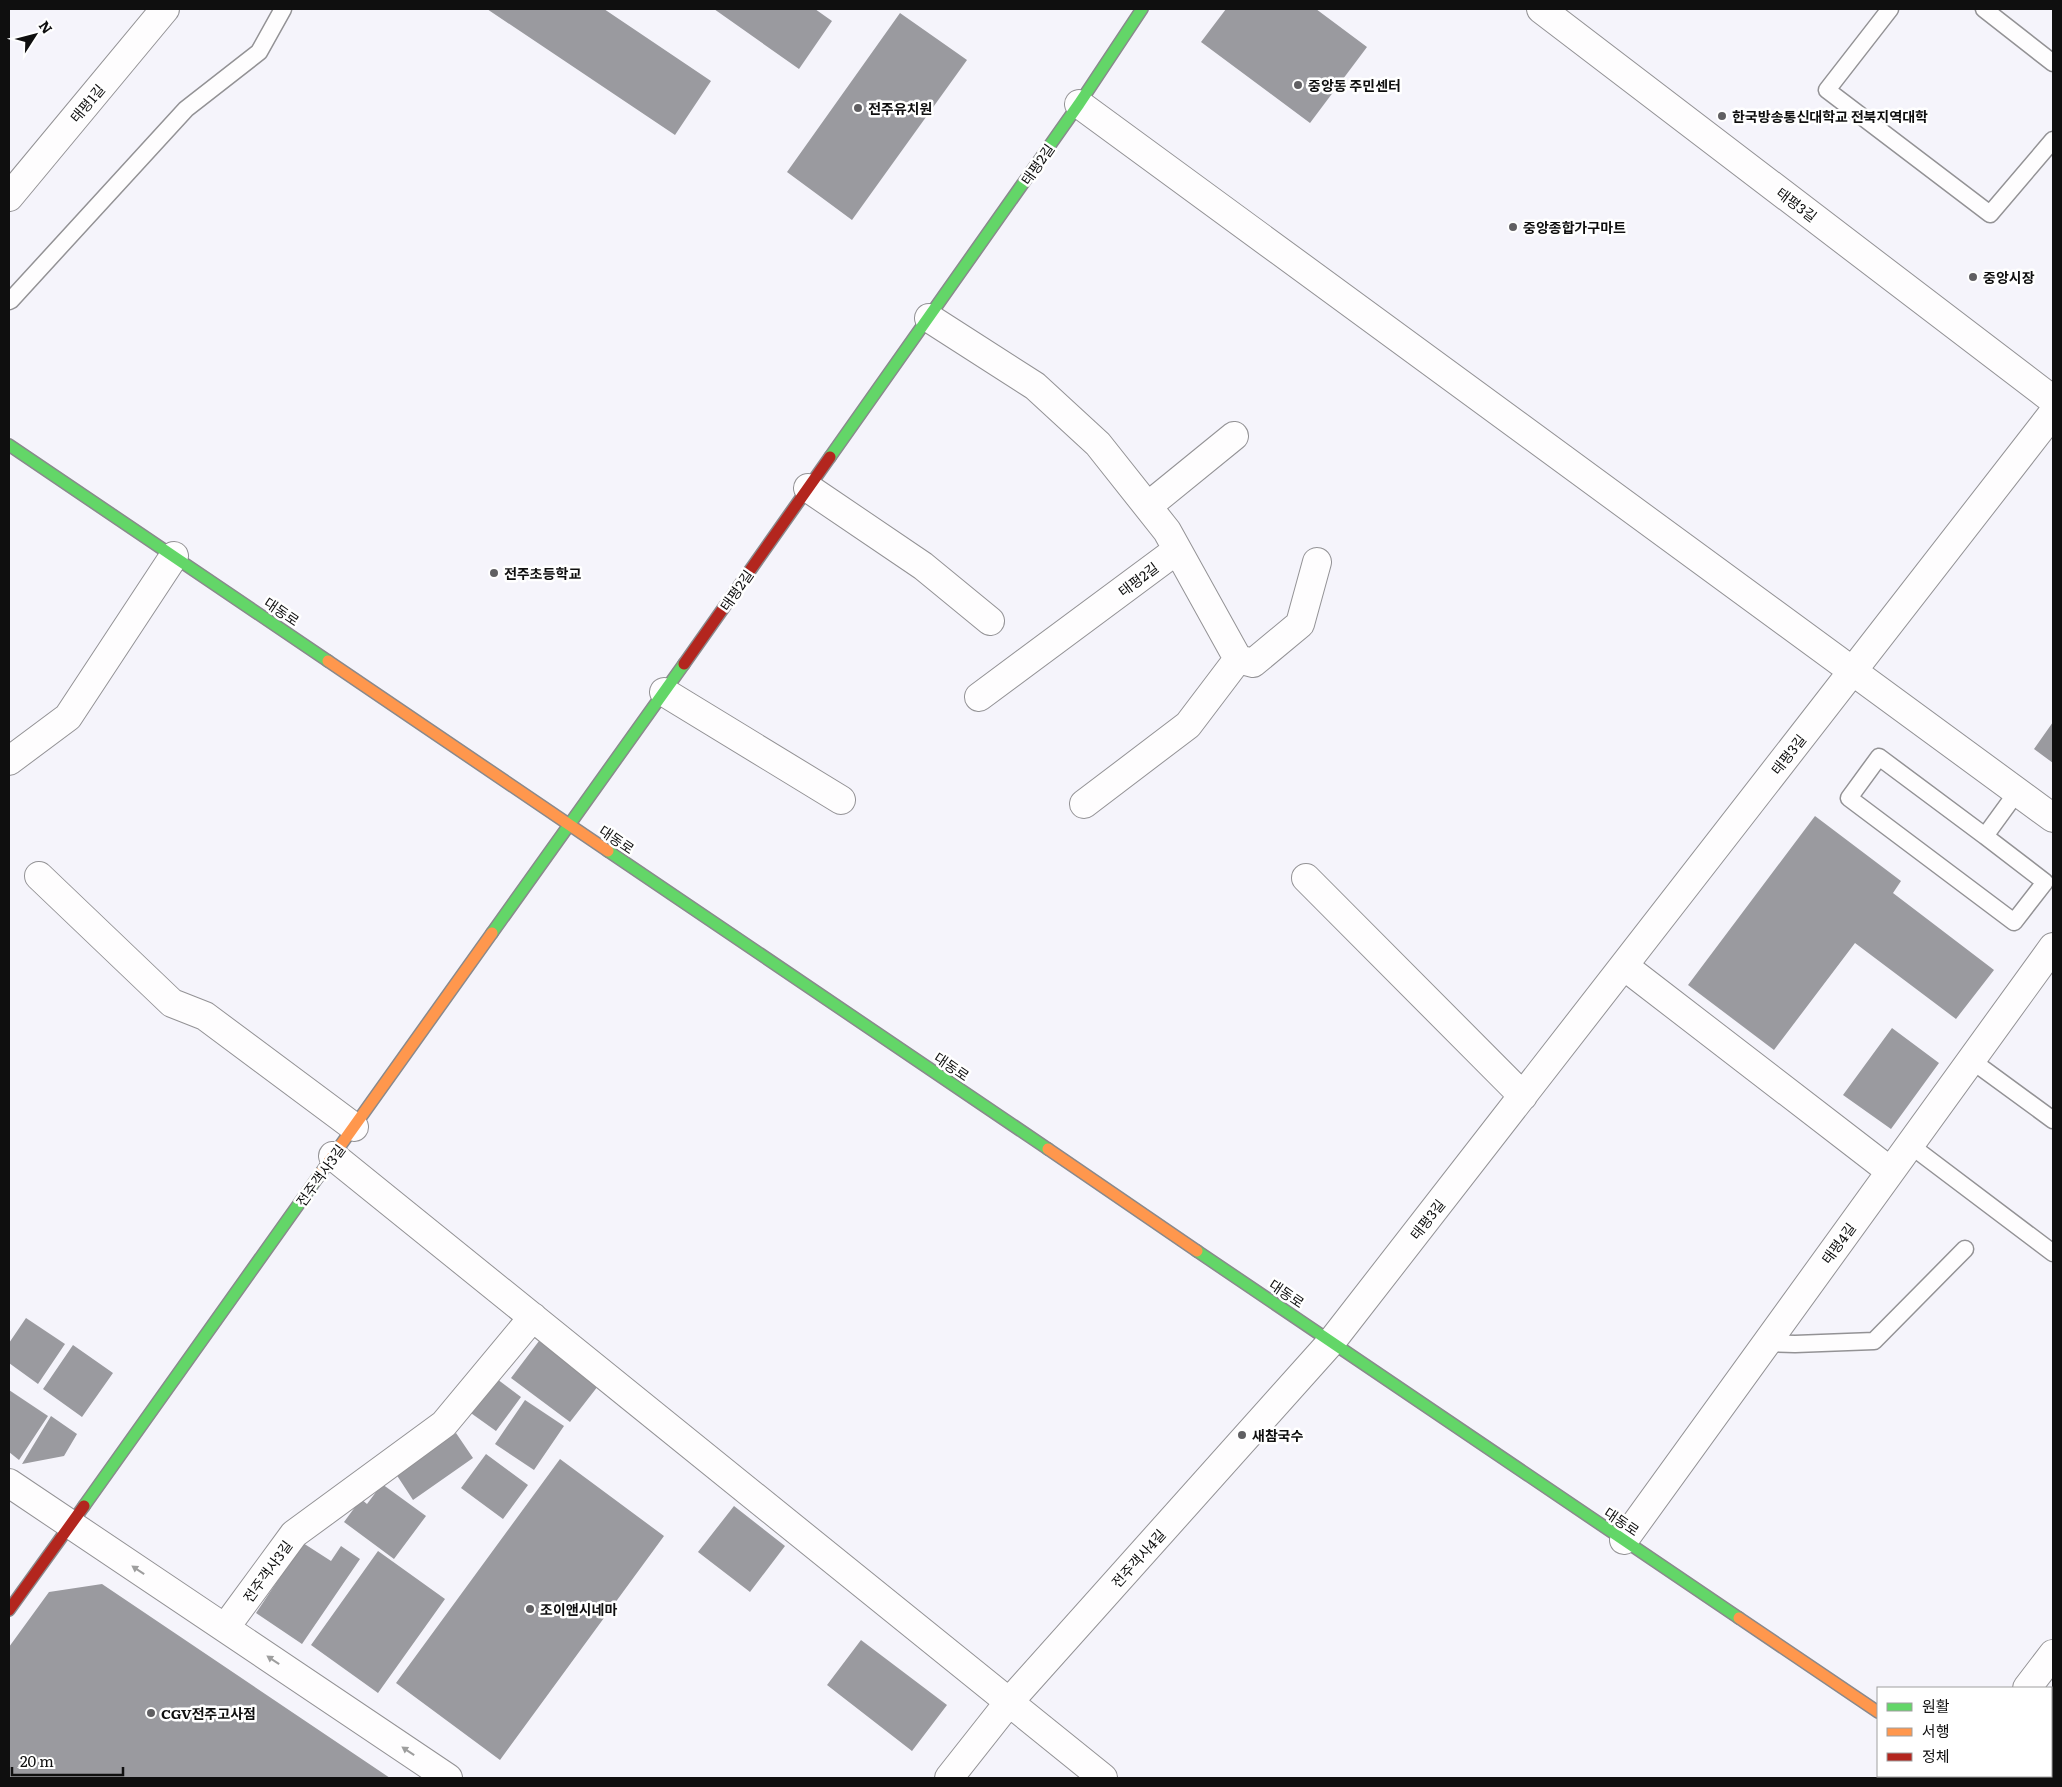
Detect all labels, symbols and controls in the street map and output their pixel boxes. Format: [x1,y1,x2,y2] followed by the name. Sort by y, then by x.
[10,10,60,60] north arrow
[35,16,58,38] text: N
[1308,75,1401,95] place label: 중앙동 주민센터
[1292,79,1304,91] marker: 중앙동 주민센터
[65,80,109,126] street label: 태평1길
[868,98,932,118] place label: 전주유치원
[852,102,864,114] marker: 전주유치원
[1732,106,1928,126] place label: 한국방송통신대학교 전북지역대학
[1716,110,1728,122] marker: 한국방송통신대학교 전북지역대학
[1016,140,1058,188] street label: 태평2길
[1773,182,1821,226] street label: 태평3길
[1523,217,1626,237] place label: 중앙종합가구마트
[1507,221,1519,233] marker: 중앙종합가구마트
[1983,267,2035,287] place label: 중앙시장
[1967,271,1979,283] marker: 중앙시장
[1114,557,1162,601] street label: 태평2길
[504,563,581,583] place label: 전주초등학교
[715,566,757,614] street label: 태평2길
[488,567,500,579] marker: 전주초등학교
[260,592,304,630] street label: 대동로
[1766,730,1810,778] street label: 태평3길
[595,820,639,858] street label: 대동로
[930,1047,974,1085] street label: 대동로
[291,1140,349,1210] street label: 전주객사3길
[1405,1195,1449,1243] street label: 태평3길
[1816,1218,1860,1268] street label: 태평4길
[1265,1274,1309,1312] street label: 대동로
[1252,1425,1304,1445] place label: 새참국수
[1236,1429,1248,1441] marker: 새참국수
[1600,1502,1644,1540] street label: 대동로
[1106,1525,1170,1591] street label: 전주객사4길
[238,1536,296,1606] street label: 전주객사3길
[131,1565,145,1575] one-way arrow
[540,1599,617,1619] place label: 조이앤시네마
[524,1603,536,1615] marker: 조이앤시네마
[266,1655,280,1665] one-way arrow
[1877,1687,2052,1777] legend
[1922,1694,1950,1717] text: 원활
[161,1703,256,1723] place label: CGV전주고사점
[145,1707,157,1719] marker: CGV전주고사점
[1922,1719,1950,1742] text: 서행
[12,1744,124,1776] scale bar
[1922,1744,1950,1767] text: 정체
[401,1746,414,1756] one-way arrow
[20,1749,54,1772] text: 20 m

